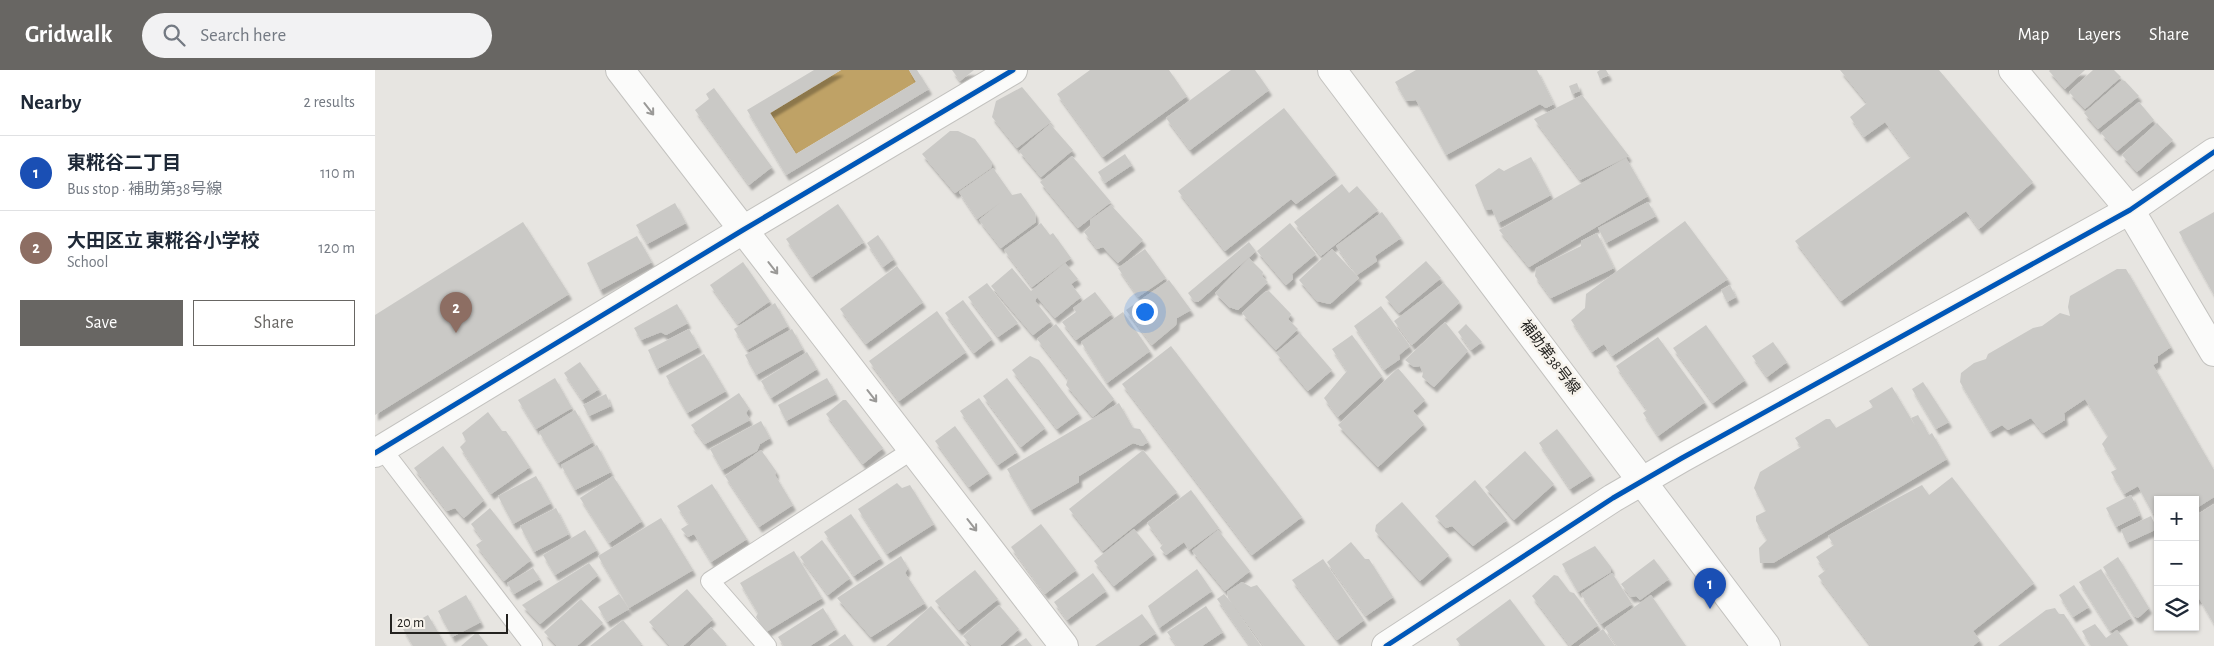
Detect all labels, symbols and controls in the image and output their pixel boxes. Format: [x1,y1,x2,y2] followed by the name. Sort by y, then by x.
[142,13,492,58] search box
[160,21,188,49] icon: search
[25,23,112,47] text: Gridwalk
[200,26,286,45] text: Search here
[2018,26,2049,44] text: Map
[2077,26,2121,44] text: Layers
[2149,26,2189,44] text: Share
[20,92,81,113] text: Nearby
[303,94,355,110] text: 2 results
[644,102,655,115] one-way arrow
[67,154,181,173] text: 東糀谷二丁目
[33,165,39,181] text: 1
[320,165,355,181] text: 110 m
[67,181,222,197] text: Bus stop · 補助第38号線
[67,232,260,251] text: 大田区立 東糀谷小学校
[32,240,40,256] text: 2
[318,240,355,256] text: 120 m
[67,254,108,270] text: School
[767,261,778,274] one-way arrow
[440,292,472,333] pin: 2
[1132,299,1158,325] your location
[20,300,183,346] button: Save
[193,300,355,346] button: Share
[1517,317,1583,397] street label: 補助第38号線
[867,389,878,402] one-way arrow
[2154,496,2199,631] map controls
[2154,496,2199,541] button: +
[967,518,978,531] one-way arrow
[2154,541,2199,586] button: −
[1694,568,1726,609] pin: 1
[2154,586,2199,631] button: layers
[390,611,507,634] scale bar
[397,616,424,630] text: 20 m

